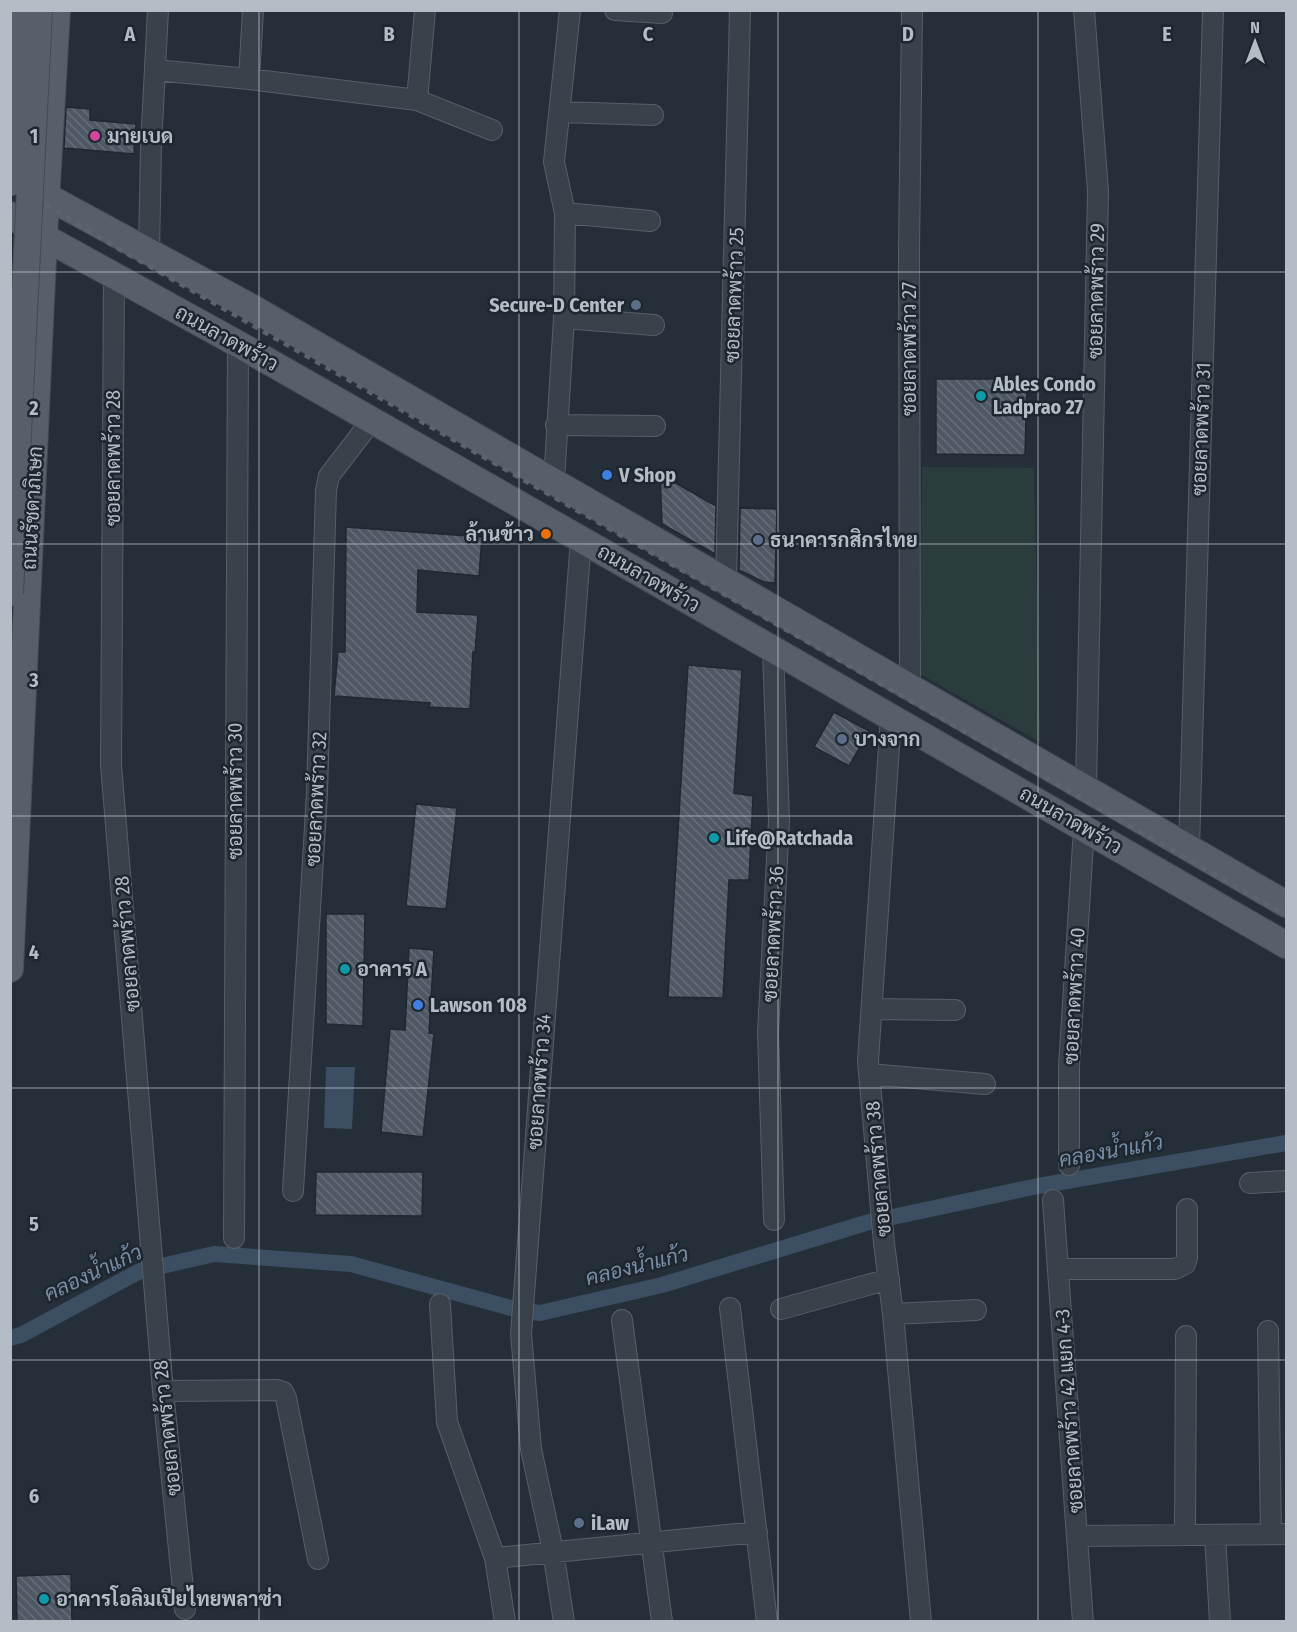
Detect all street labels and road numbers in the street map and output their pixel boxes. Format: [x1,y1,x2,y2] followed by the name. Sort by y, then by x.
[1083,223,1109,359] street label: ซอยลาดพร้าว 29
[720,227,748,363] street label: ซอยลาดพร้าว 25
[897,282,921,416] street label: ซอยลาดพร้าว 27
[171,300,283,376] street label: ถนนลาดพร้าว
[1187,362,1215,496] street label: ซอยลาดพร้าว 31
[101,390,125,526] street label: ซอยลาดพร้าว 28
[17,445,47,571] street label: ถนนรัชดาภิเษก
[594,539,704,617] street label: ถนนลาดพร้าว
[223,723,247,859] street label: ซอยลาดพร้าว 30
[300,731,332,867] street label: ซอยลาดพร้าว 32
[1016,781,1126,859] street label: ถนนลาดพร้าว
[757,865,789,1003] street label: ซอยลาดพร้าว 36
[109,875,145,1013] street label: ซอยลาดพร้าว 28
[1058,927,1090,1065] street label: ซอยลาดพร้าว 40
[522,1013,556,1151] street label: ซอยลาดพร้าว 34
[860,1100,896,1238] street label: ซอยลาดพร้าว 38
[1050,1308,1088,1514] street label: ซอยลาดพร้าว 42 แยก 4-3
[148,1359,186,1497] street label: ซอยลาดพร้าว 28

